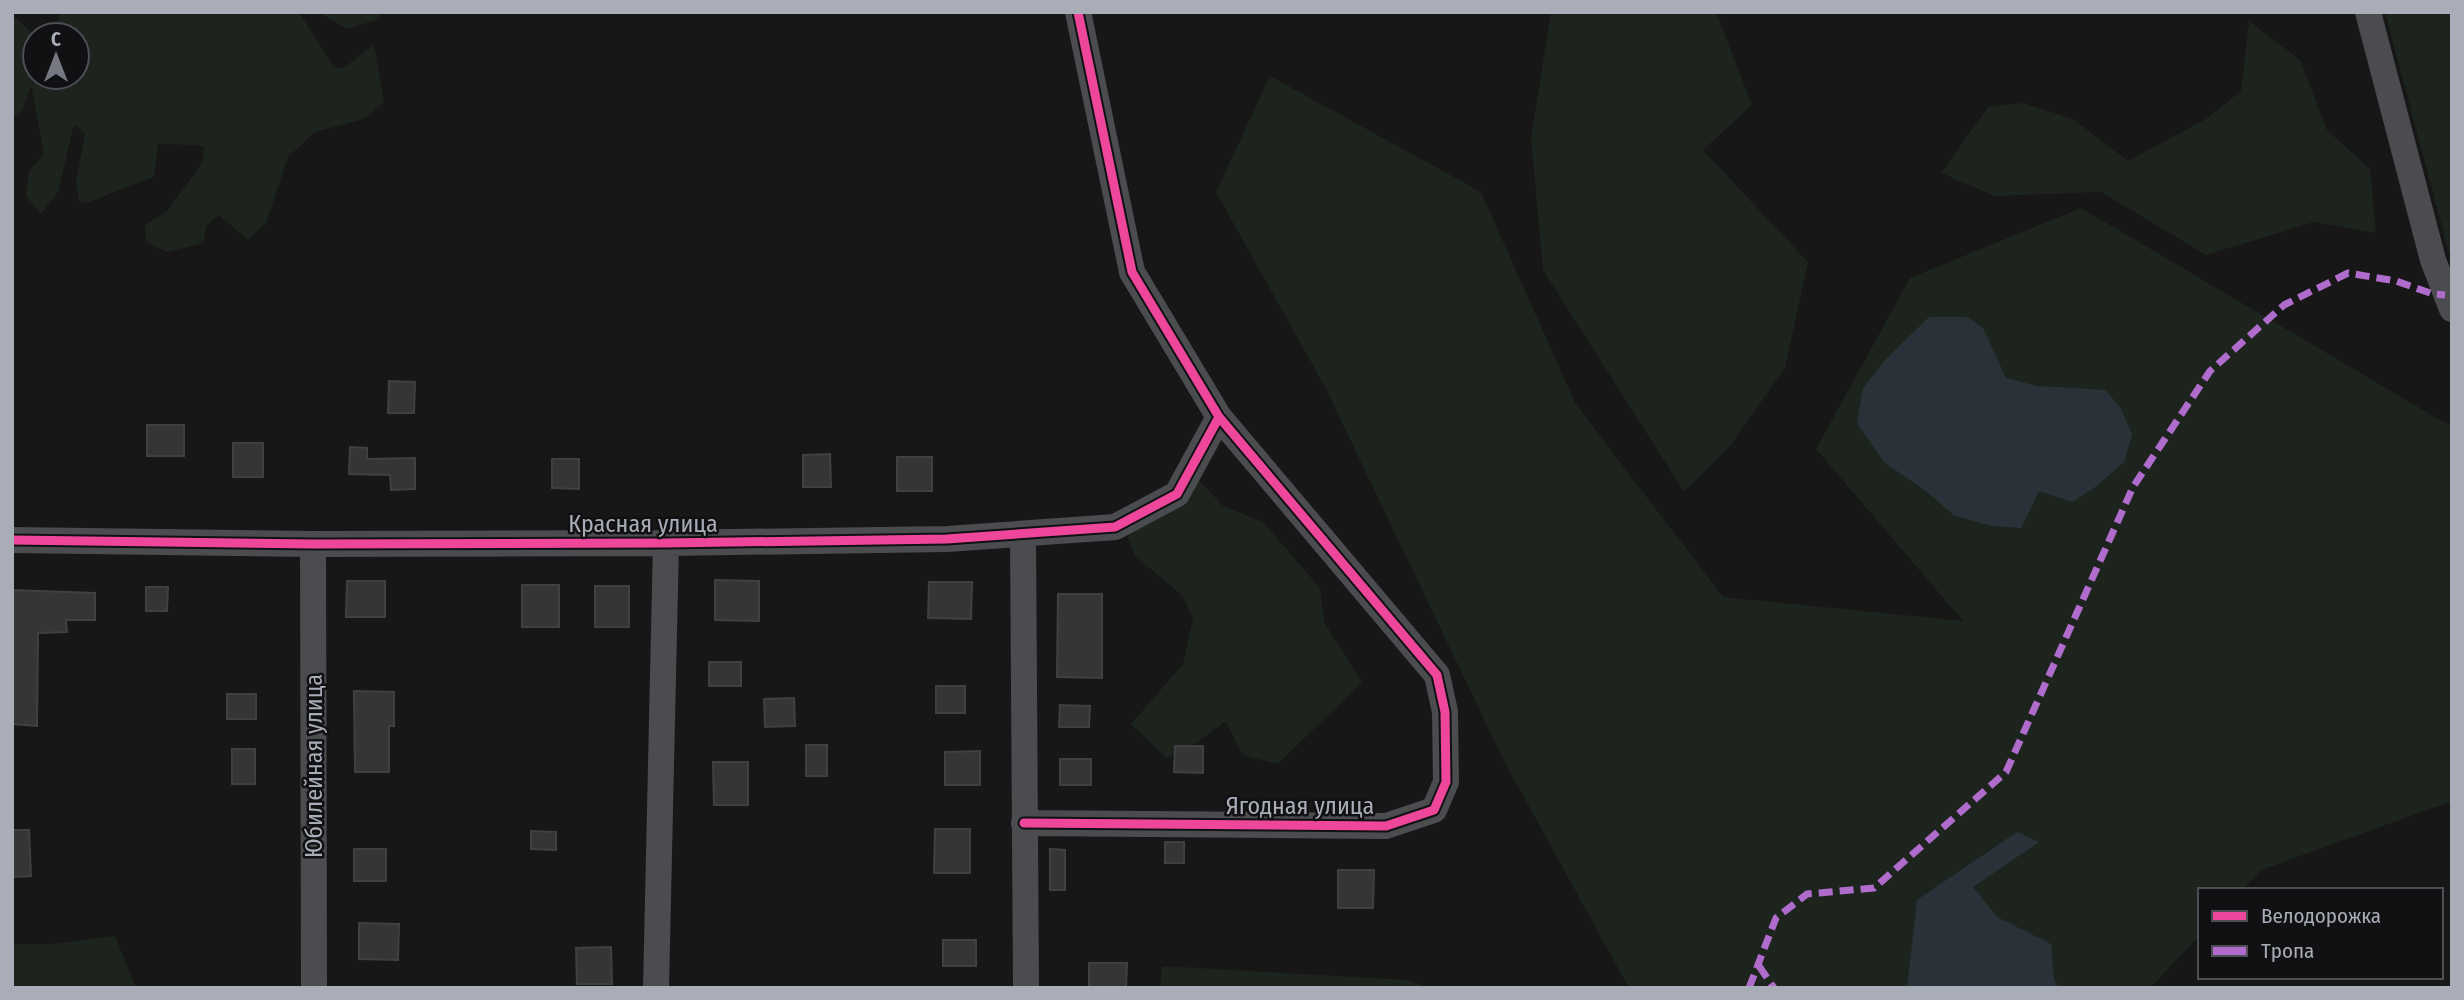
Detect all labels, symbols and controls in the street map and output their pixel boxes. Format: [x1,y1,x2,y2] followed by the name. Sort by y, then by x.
[21,21,91,91] north arrow
[51,28,61,51] text: С
[568,510,718,538] street label: Красная улица
[300,674,328,858] street label: Юбилейная улица
[1226,792,1374,820] street label: Ягодная улица
[2198,888,2443,979] legend
[2261,903,2381,929] text: Велодорожка
[2261,938,2314,964] text: Тропа

